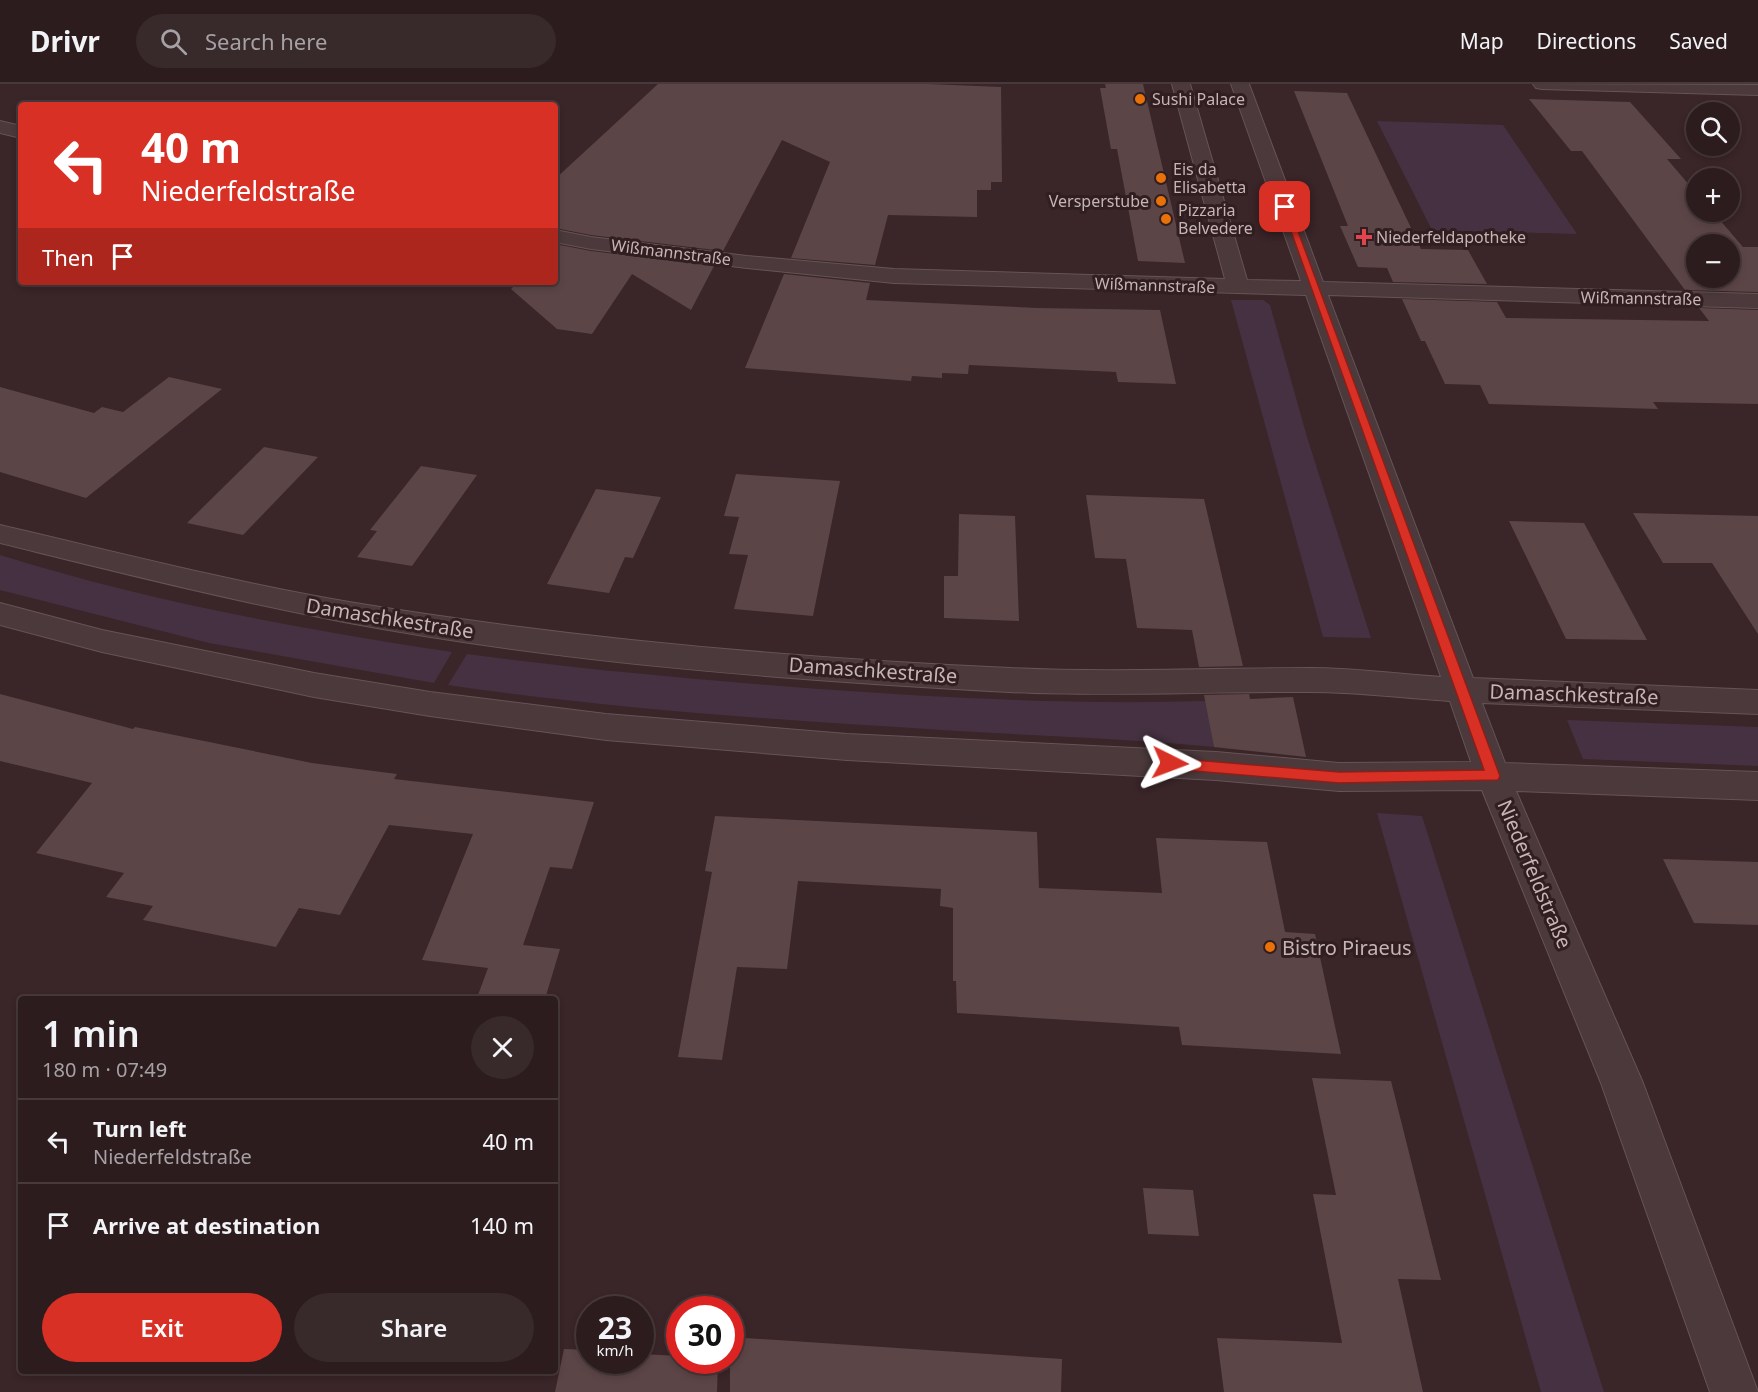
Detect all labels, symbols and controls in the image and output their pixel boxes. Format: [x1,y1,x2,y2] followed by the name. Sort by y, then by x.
[136,14,556,68] search box
[30,22,100,60] text: Drivr
[157,25,190,58] icon: search
[205,26,327,56] text: Search here
[1460,27,1504,55] text: Map
[1537,27,1636,55] text: Directions
[1669,27,1728,55] text: Saved
[1152,88,1245,110] place label: Sushi Palace
[1133,92,1147,106] marker: Sushi Palace
[1686,102,1740,288] map controls
[1686,102,1740,156] button: search
[141,118,241,175] text: 40 m
[42,126,120,204] icon: left
[1173,158,1246,198] place label: Eis da Elisabetta
[1686,168,1740,222] button: +
[1154,171,1168,185] marker: Eis da Elisabetta
[141,172,356,209] text: Niederfeldstraße
[1259,181,1310,232] pin
[1049,190,1149,212] place label: Versperstube
[1268,190,1301,223] icon: arrive
[1154,194,1168,208] marker: Versperstube
[1178,199,1253,239] place label: Pizzaria Belvedere
[1159,212,1173,226] marker: Pizzaria Belvedere
[1376,226,1526,248] place label: Niederfeldapotheke
[1357,230,1371,244] marker: Niederfeldapotheke
[610,234,732,270] street label: Wißmannstraße
[1686,234,1740,288] button: −
[106,240,139,273] icon: arrive
[42,242,94,272] text: Then
[1094,272,1216,298] street label: Wißmannstraße
[1580,286,1702,310] street label: Wißmannstraße
[304,591,476,645] street label: Damaschkestraße
[788,651,958,689] street label: Damaschkestraße
[1489,678,1659,710] street label: Damaschkestraße
[1138,731,1202,795] position arrow
[1492,796,1578,952] street label: Niederfeldstraße
[1282,934,1412,961] place label: Bistro Piraeus
[1263,940,1277,954] marker: Bistro Piraeus
[42,1009,140,1058] text: 1 min
[471,1016,534,1079] button: close
[42,1056,167,1083] text: 180 m · 07:49
[93,1113,187,1143] text: Turn left
[42,1125,75,1158] icon: left
[483,1126,534,1156] text: 40 m
[93,1143,252,1170] text: Niederfeldstraße
[42,1209,75,1242] icon: arrive
[93,1210,320,1240] text: Arrive at destination
[470,1210,534,1240] text: 140 m
[42,1293,282,1362] button: Exit
[294,1293,534,1362] button: Share
[666,1296,744,1374] speed limit sign: 30
[598,1307,632,1348] text: 23
[597,1340,633,1360] text: km/h

